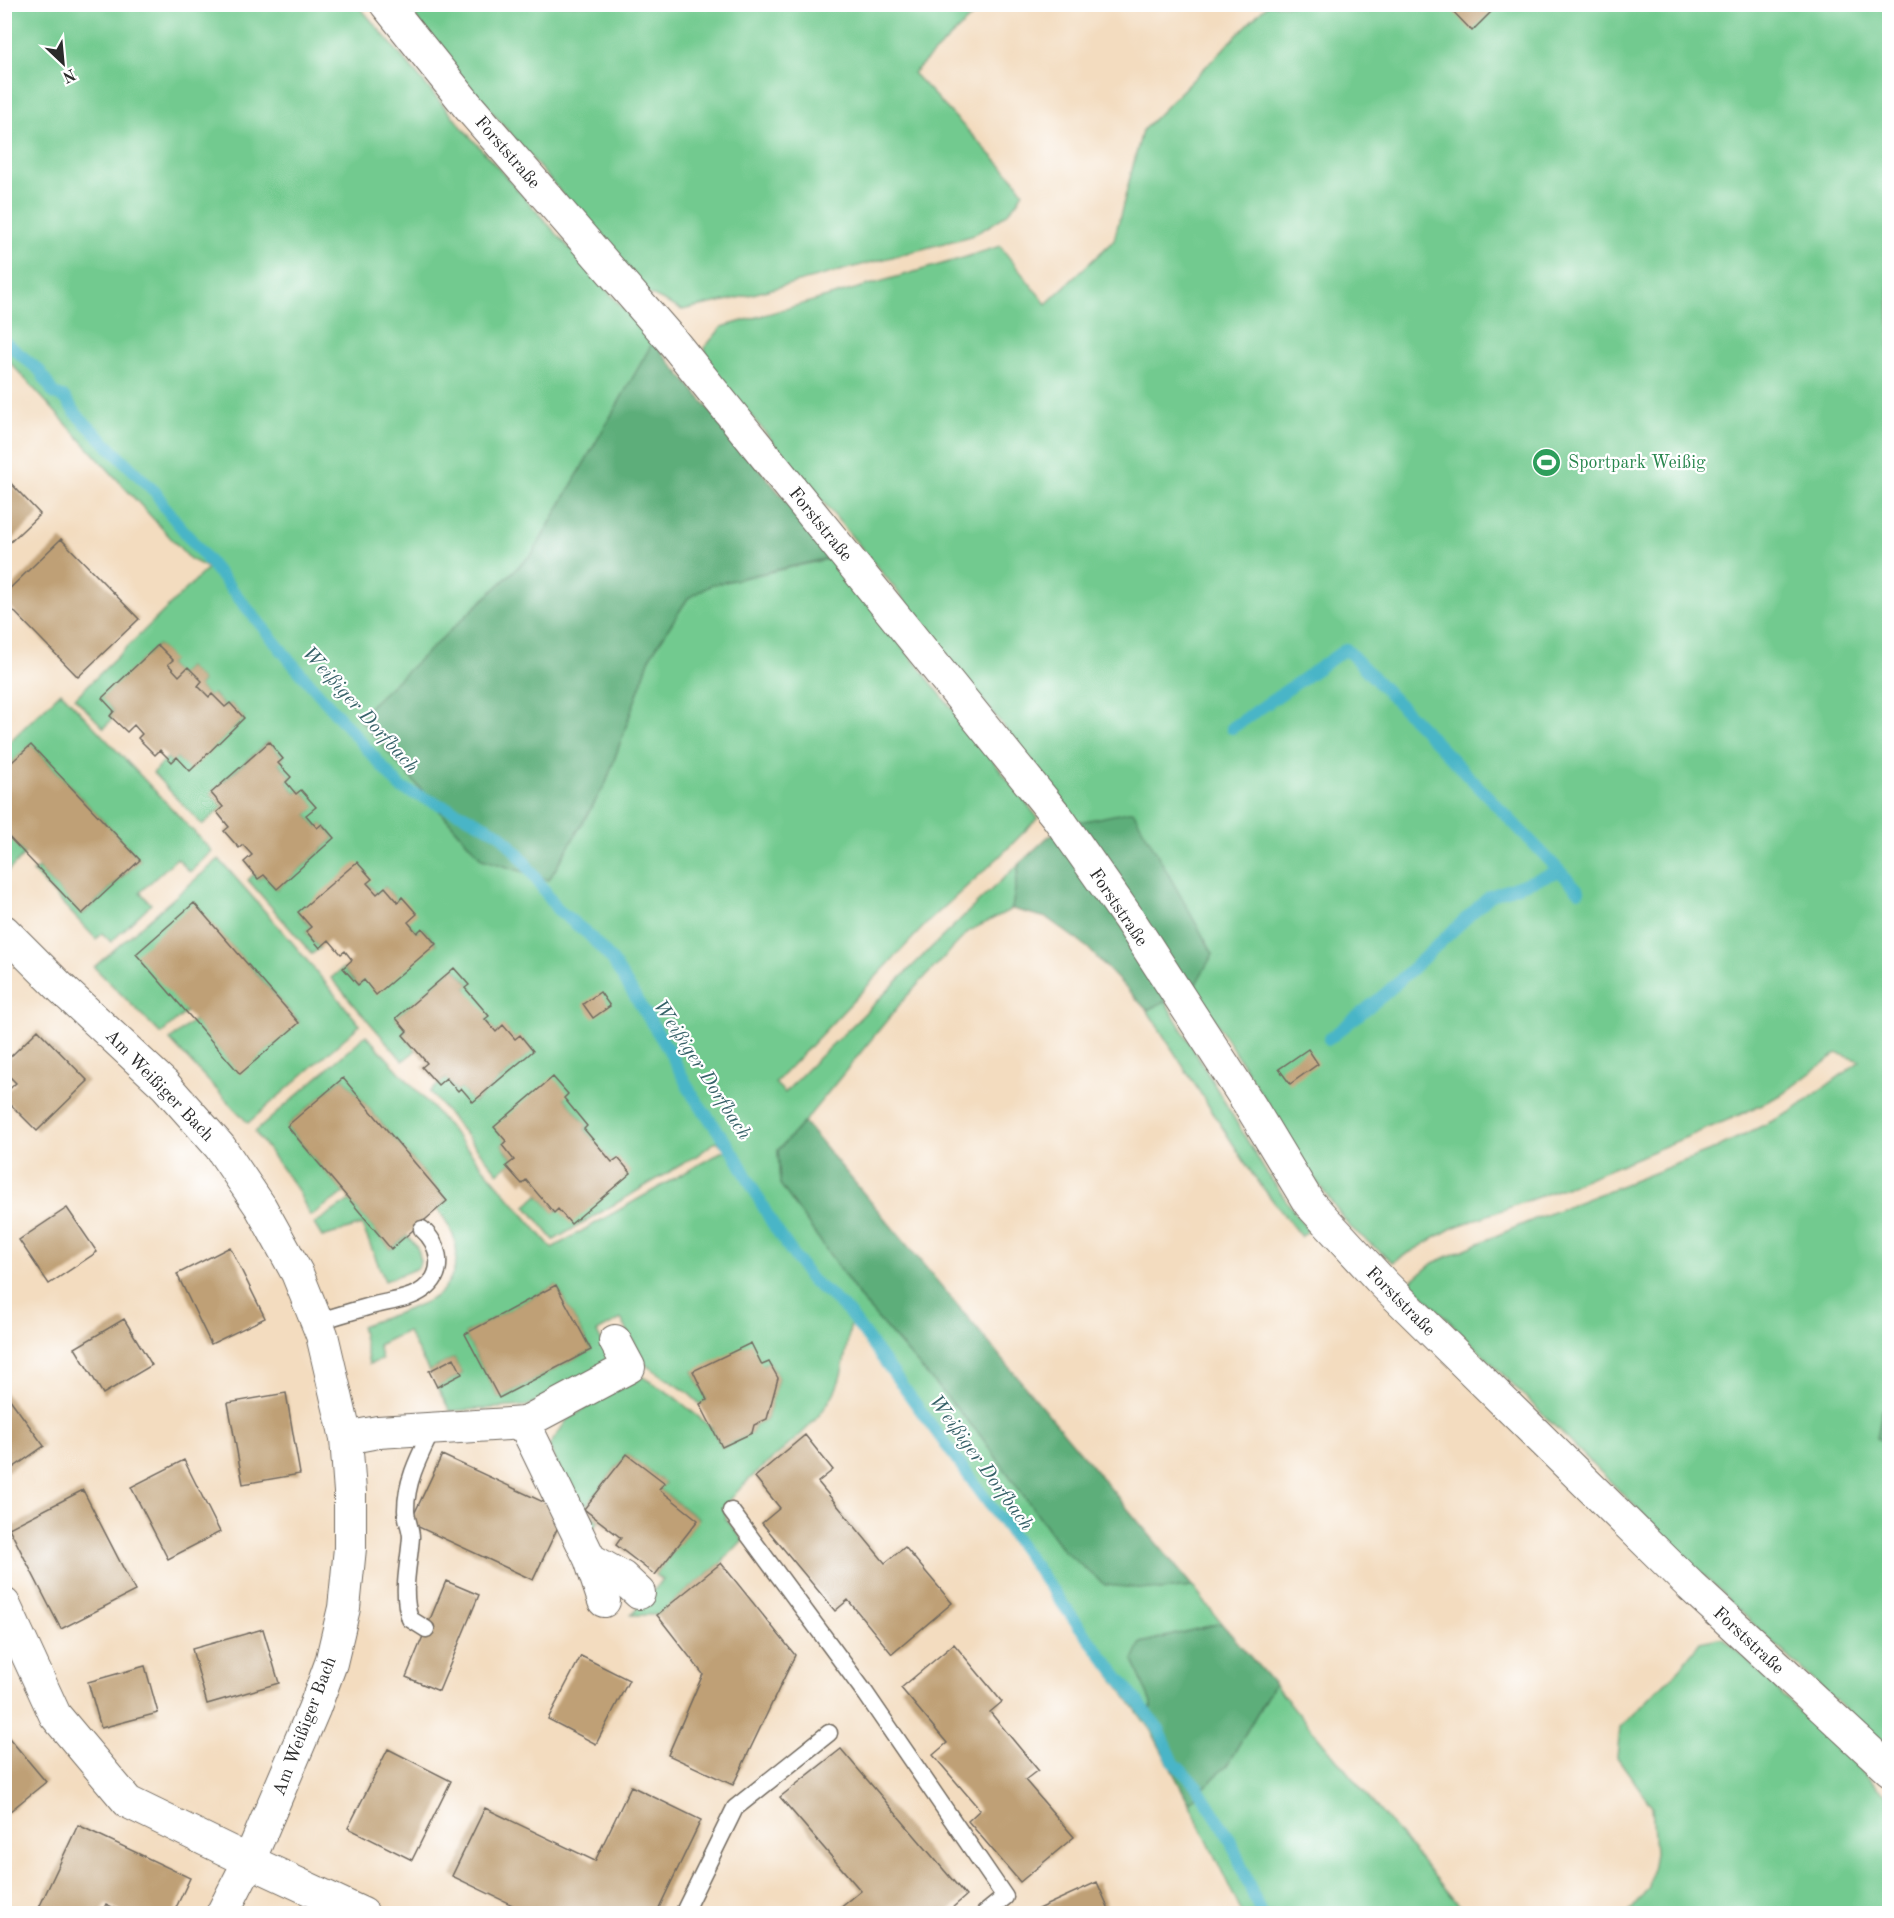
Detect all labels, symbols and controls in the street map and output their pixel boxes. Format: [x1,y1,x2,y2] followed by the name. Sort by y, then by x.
[33,33,93,93] north arrow
[59,65,78,85] text: N
[471,113,543,192] street label: Forststraße
[1531,446,1563,478] sports icon: Sportpark Weißig
[1568,454,1706,472] place label: Sportpark Weißig
[785,484,855,565] street label: Forststraße
[298,643,421,778] water label: Weißiger Dorfbach
[1086,865,1151,950] street label: Forststraße
[649,996,754,1144] water label: Weißiger Dorfbach
[102,1026,217,1145] street label: Am Weißiger Bach
[1362,1264,1438,1340] street label: Forststraße
[924,1391,1036,1535] water label: Weißiger Dorfbach
[1709,1604,1787,1678] street label: Forststraße
[270,1654,340,1798] street label: Am Weißiger Bach

